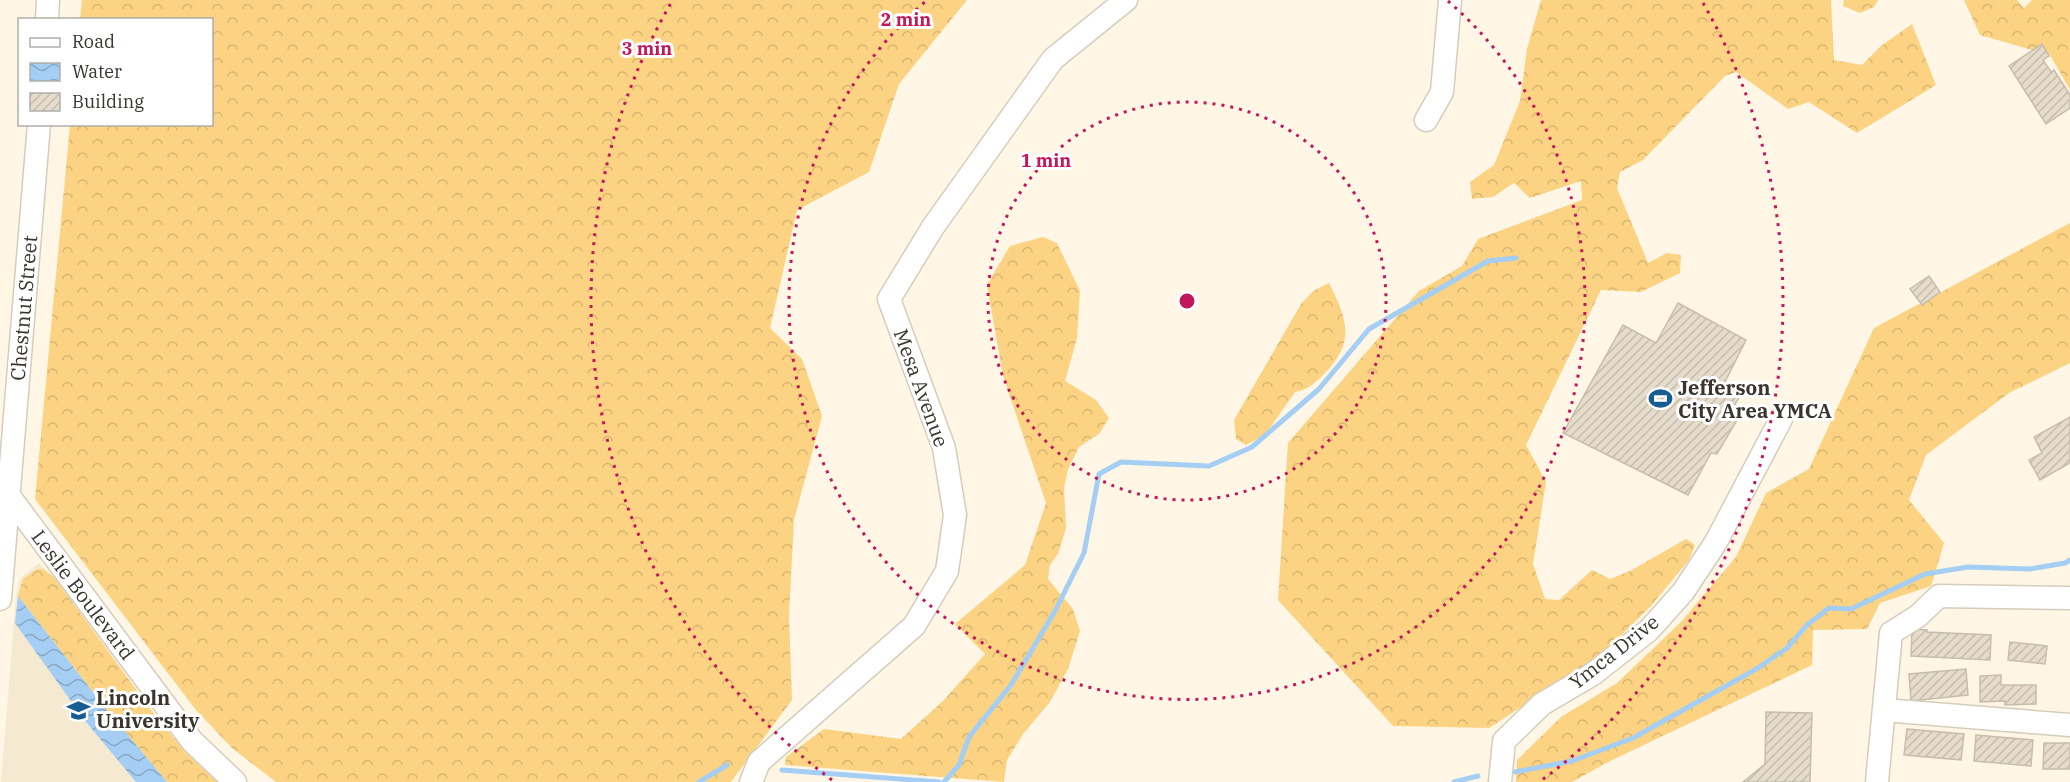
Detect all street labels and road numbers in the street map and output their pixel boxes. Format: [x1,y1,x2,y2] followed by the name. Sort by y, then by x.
[4,234,43,382] street label: Chestnut Street
[888,325,955,451] street label: Mesa Avenue
[26,524,141,665] street label: Leslie Boulevard
[1563,608,1664,695] street label: Ymca Drive

